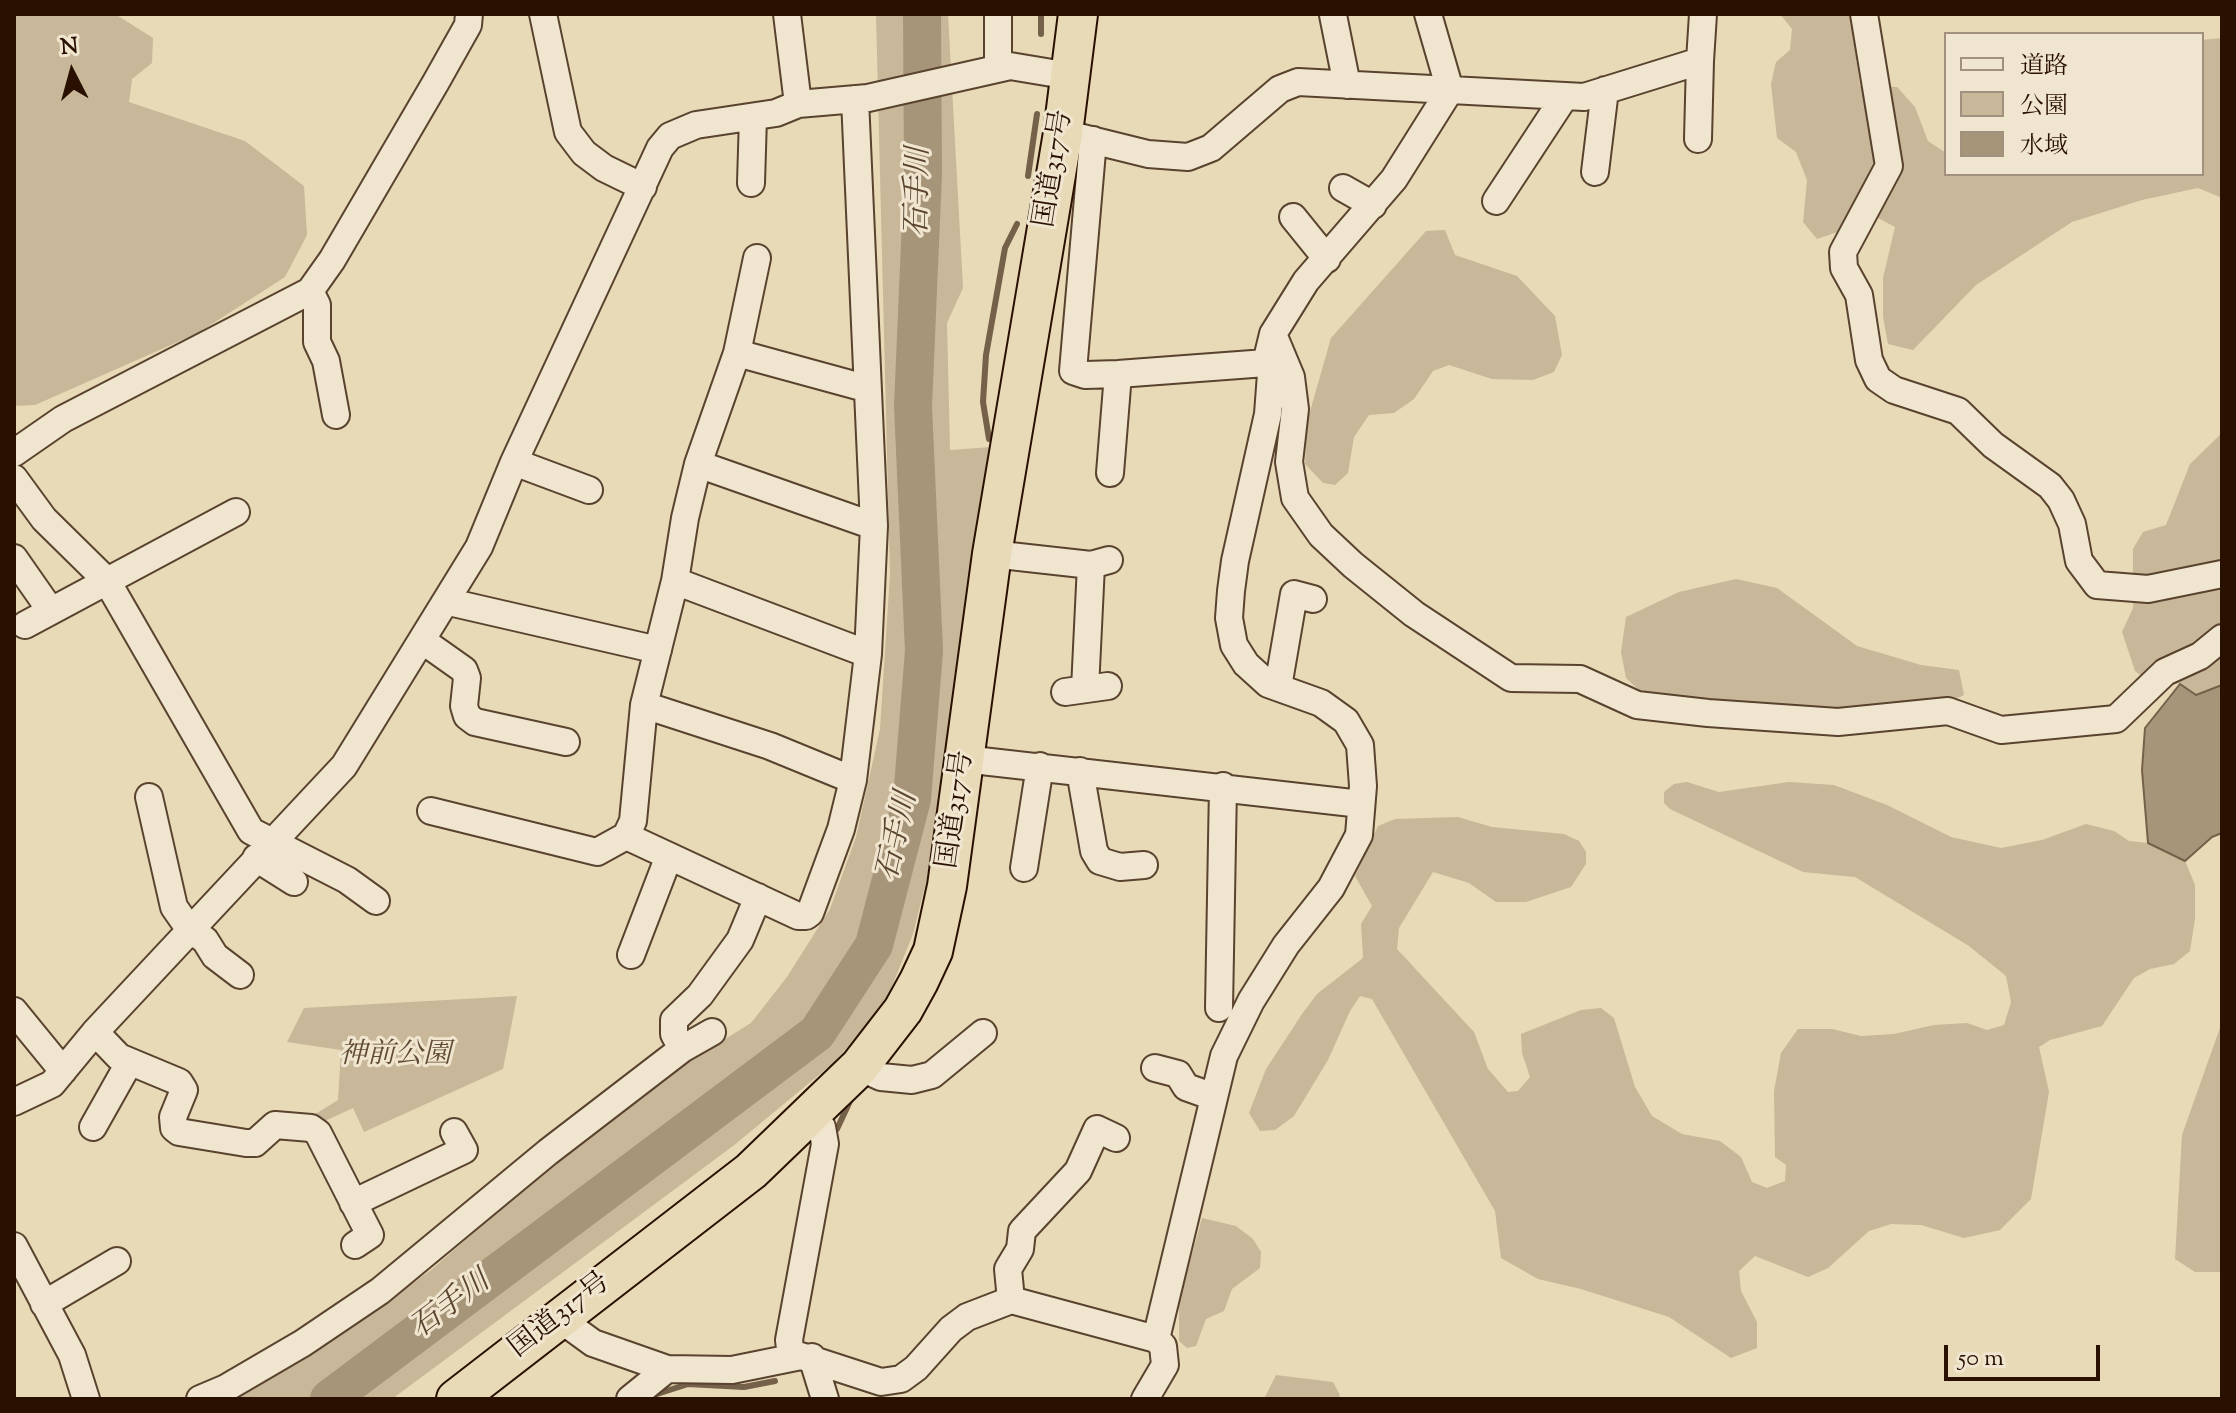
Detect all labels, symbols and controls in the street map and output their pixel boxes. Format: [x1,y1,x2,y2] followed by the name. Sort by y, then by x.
[59,31,80,65] text: N
[32,32,112,112] north arrow
[1944,32,2204,176] legend
[2020,50,2068,84] text: 道路
[2020,90,2068,124] text: 公園
[1030,108,1082,230] street label: 国道317号
[2020,130,2068,164] text: 水域
[902,147,940,237] water label: 石手川
[933,749,983,871] street label: 国道317号
[872,789,928,885] water label: 石手川
[339,1040,451,1074] park label: 神前公園
[405,1266,499,1348] water label: 石手川
[504,1267,618,1367] street label: 国道317号
[1948,1329,2104,1379] scale bar
[1958,1342,2004,1376] text: 50 m

